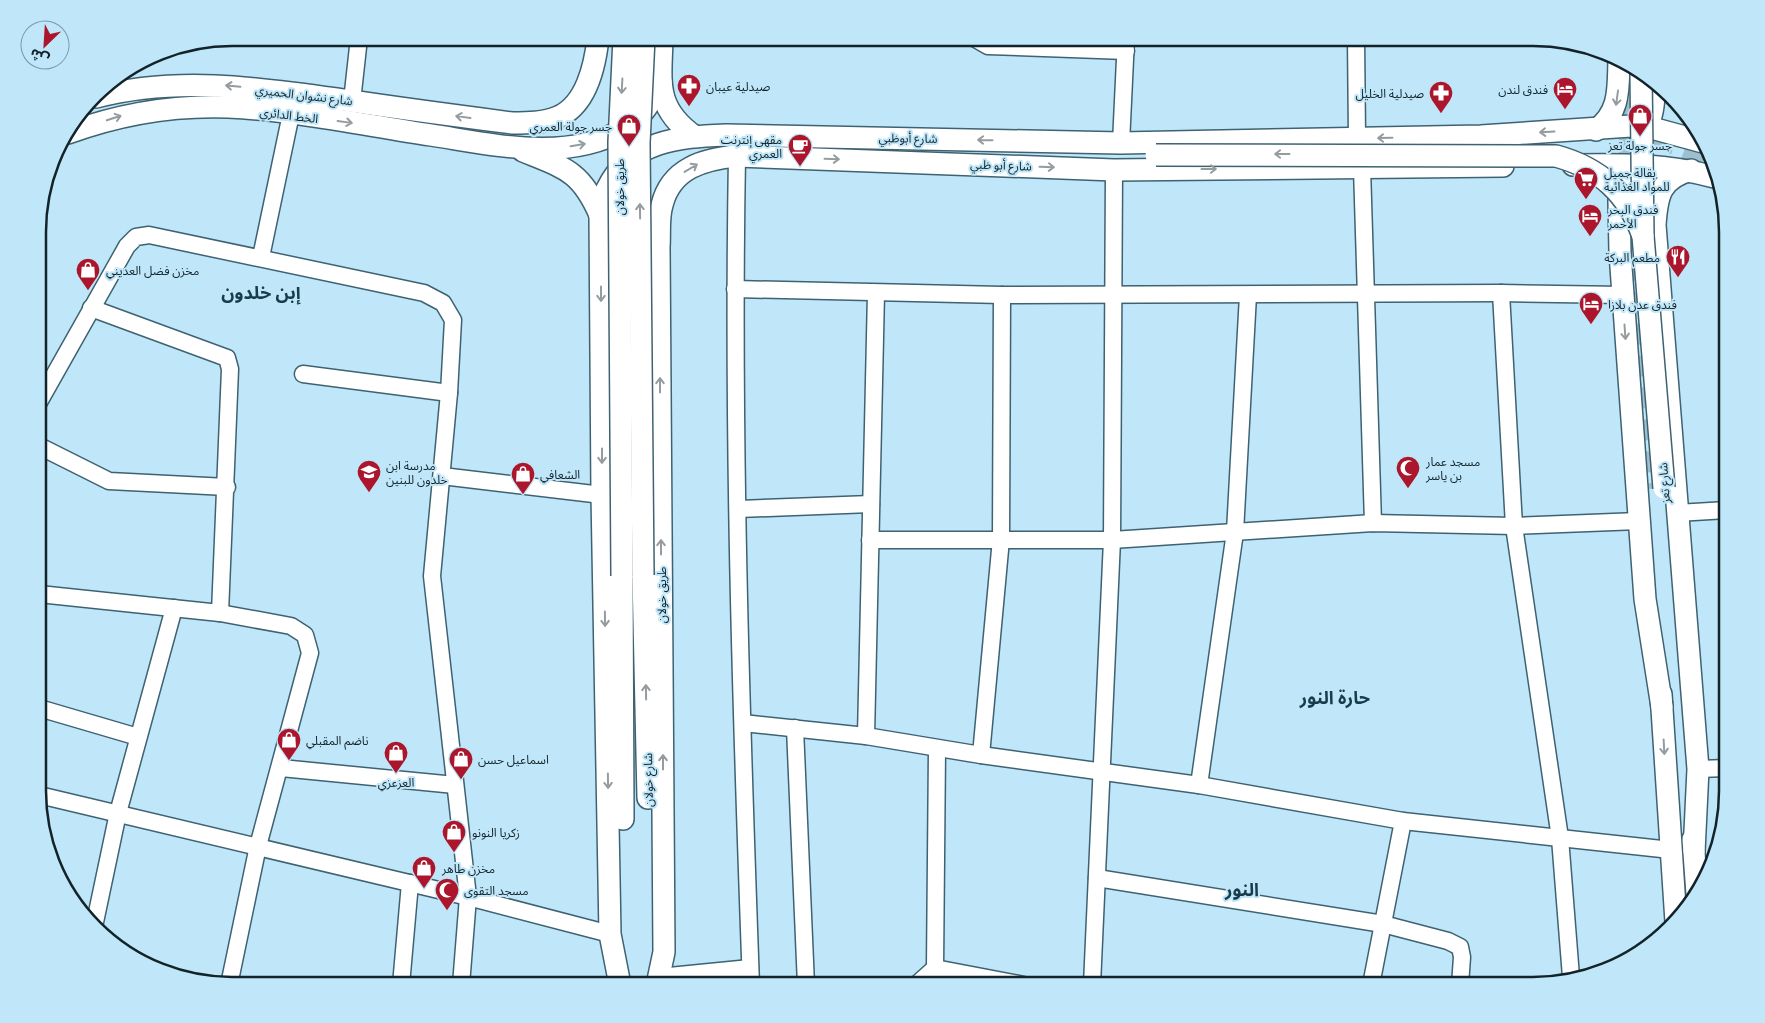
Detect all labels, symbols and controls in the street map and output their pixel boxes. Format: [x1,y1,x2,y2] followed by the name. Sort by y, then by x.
[20,20,70,70] north arrow
[27,45,52,69] text: ش
[676,73,702,107] pharmacy icon: صيدلية عيبان
[1552,76,1578,110] hotel icon: فندق لندن
[617,78,626,94] one-way arrow
[706,79,770,94] place label: صيدلية عيبان
[1428,80,1454,114] pharmacy icon: صيدلية الخليل
[225,82,241,91] one-way arrow
[254,82,354,111] street label: شارع نشوان الحميري
[1498,82,1548,97] place label: فندق لندن
[1356,86,1424,101] place label: صيدلية الخليل
[1611,90,1621,106] one-way arrow
[1627,103,1653,137] shop icon: جسر جولة تعز
[259,104,319,129] street label: الخط الدائري
[456,112,472,122] one-way arrow
[106,113,121,122] one-way arrow
[616,113,642,147] shop icon: جسر جولة العمري
[336,117,352,127] one-way arrow
[530,119,612,136] place label: جسر جولة العمري
[1540,128,1556,137] one-way arrow
[878,130,938,149] street label: شارع أبوظبي
[721,132,782,163] place label: مقهى إنترنت العمري
[787,133,813,167] cafe icon: مقهى إنترنت العمري
[1377,133,1394,143] one-way arrow
[977,135,994,145] one-way arrow
[1607,138,1672,153] place label: جسر جولة تعز
[569,139,585,149] one-way arrow
[1274,149,1290,159] one-way arrow
[824,154,840,163] one-way arrow
[970,156,1032,176] street label: شارع أبو ظبي
[612,159,628,215] street label: طريق خولان
[684,162,698,172] one-way arrow
[1039,163,1055,172] one-way arrow
[1201,164,1217,174] one-way arrow
[1604,165,1670,194] place label: بقالة جميل للمواد الغذائية
[1573,166,1599,200] supermarket icon: بقالة جميل للمواد الغذائية
[1607,202,1658,231] place label: فندق البحر الأحمر
[1577,203,1603,237] hotel icon: فندق البحر الأحمر
[635,204,644,220] one-way arrow
[1665,244,1691,278] restaurant icon: مطعم البركة
[1604,250,1660,267] place label: مطعم البركة
[75,257,101,291] shop icon: مخزن فضل العديني
[106,263,199,280] place label: مخزن فضل العديني
[221,281,301,305] district label: إبن خلدون
[596,286,606,302] one-way arrow
[1578,291,1604,325] hotel icon: فندق عدن بلازا
[1608,297,1677,312] place label: فندق عدن بلازا
[1621,323,1630,339] one-way arrow
[655,377,665,394] one-way arrow
[597,448,607,464] one-way arrow
[1425,454,1480,483] place label: مسجد عمار بن ياسر
[1395,455,1421,489] mosque icon: مسجد عمار بن ياسر
[386,458,448,487] place label: مدرسة ابن خلدون للبنين
[356,459,382,493] school or university icon: مدرسة ابن خلدون للبنين
[510,461,536,495] shop icon: الشعافي
[1655,462,1675,505] street label: شارع تعز
[540,467,580,484] place label: الشعافي
[656,540,666,556] one-way arrow
[654,567,670,623] street label: طريق خولان
[600,611,609,627] one-way arrow
[641,684,651,700] one-way arrow
[1299,686,1370,709] district label: حارة النور
[276,727,302,761] shop icon: ناضم المقبلي
[306,733,369,750] place label: ناضم المقبلي
[1659,739,1668,755] one-way arrow
[383,740,409,774] shop icon: العزعزي
[448,746,474,780] shop icon: اسماعيل حسن
[478,752,549,767] place label: اسماعيل حسن
[640,753,658,807] street label: شارع خولان
[658,755,667,771] one-way arrow
[603,773,612,789] one-way arrow
[378,775,414,792] place label: العزعزي
[441,819,467,853] shop icon: زكريا النونو
[472,825,520,840] place label: زكريا النونو
[411,855,437,889] shop icon: مخزن طاهر
[441,861,495,876] place label: مخزن طاهر
[434,877,460,911] mosque icon: مسجد التقوى
[1224,878,1259,901] district label: النور
[464,883,529,898] place label: مسجد التقوى

